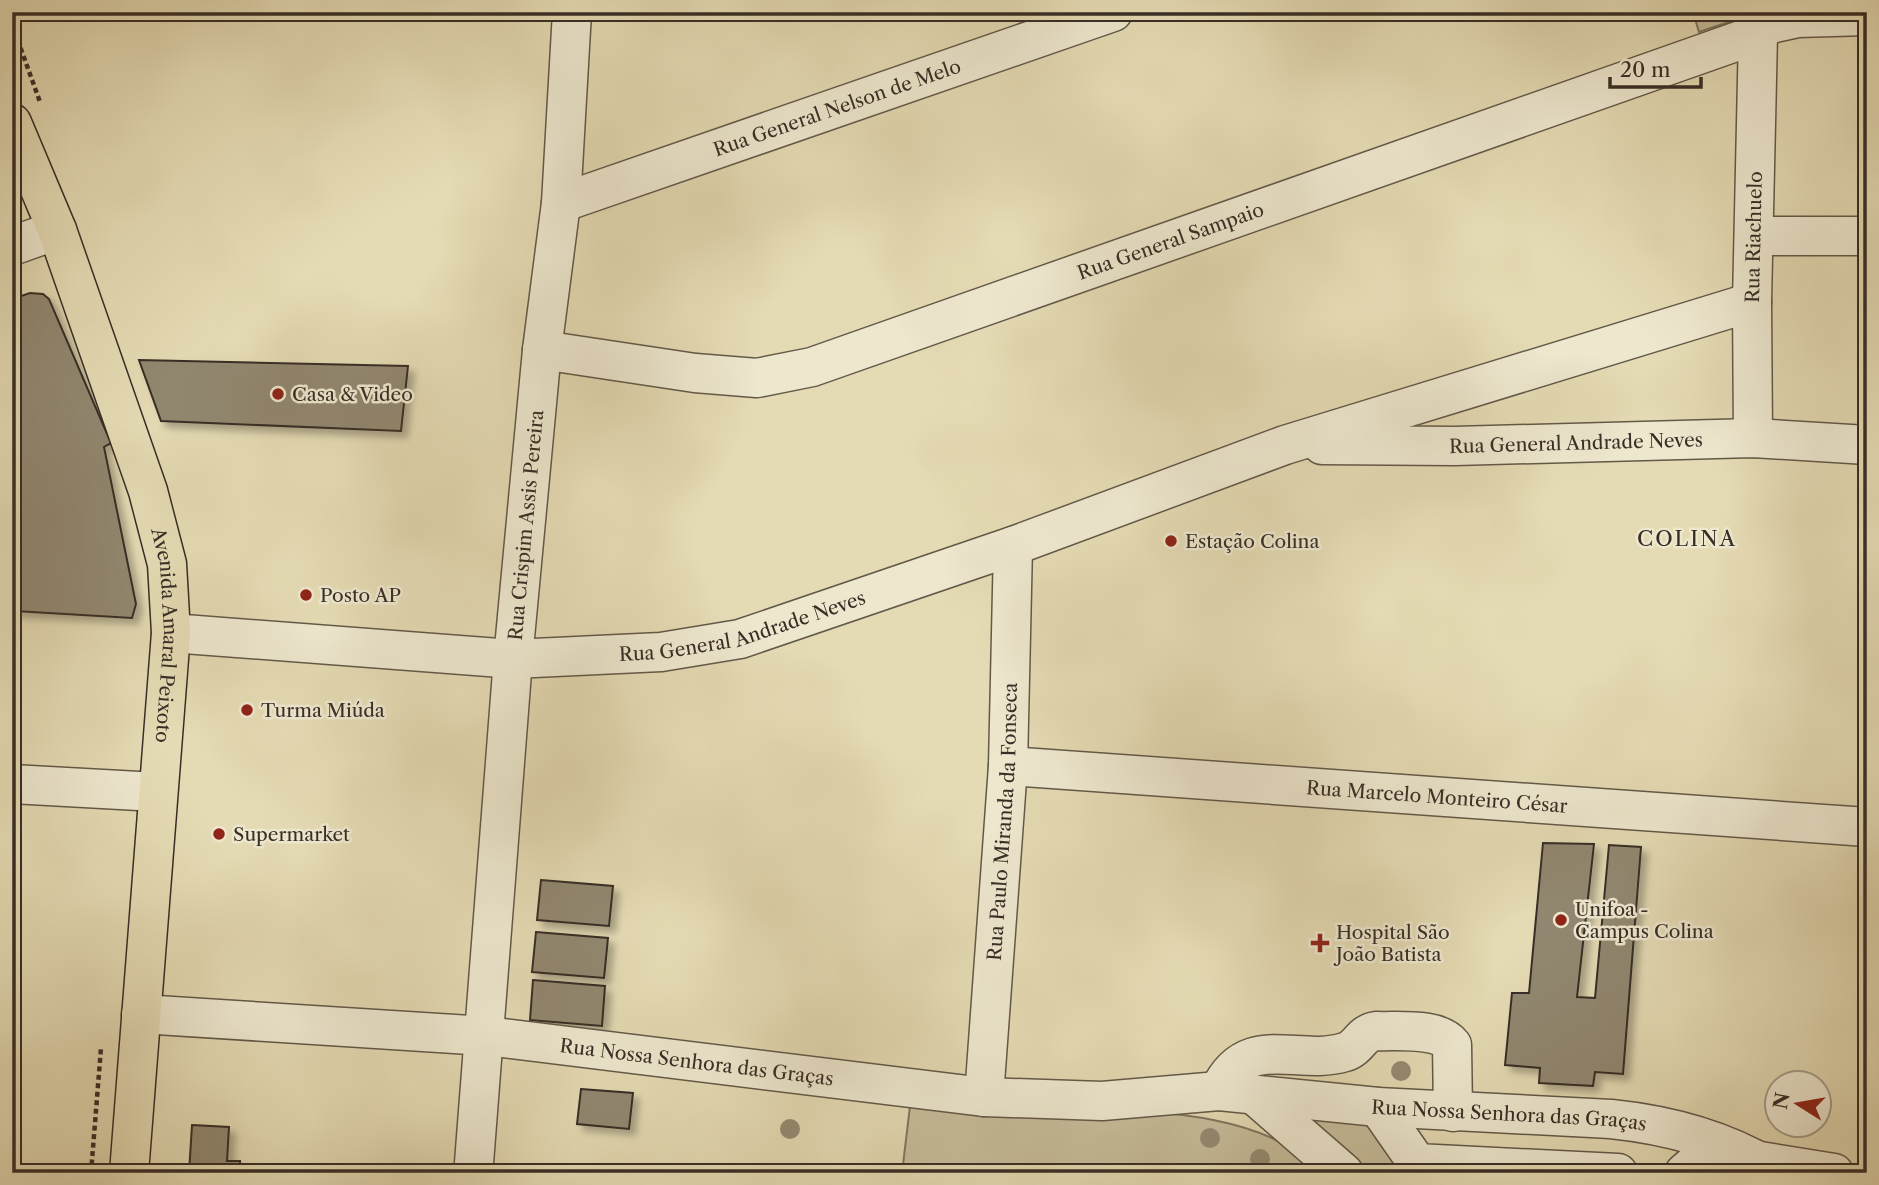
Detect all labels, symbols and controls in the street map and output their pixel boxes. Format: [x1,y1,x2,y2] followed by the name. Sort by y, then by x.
[1610,46,1700,90] scale bar
[710,54,964,161] street label: Rua General Nelson de Melo
[1620,57,1671,82] text: 20 m
[1740,171,1766,303] street label: Rua Riachuelo
[1074,197,1267,284] street label: Rua General Sampaio
[292,383,413,406] place label: Casa & Video
[270,386,286,402] marker: Casa & Video
[503,409,548,641] street label: Rua Crispim Assis Pereira
[1449,428,1703,458] street label: Rua General Andrade Neves
[146,524,183,744] street label: Avenida Amaral Peixoto
[1637,526,1737,551] district label: COLINA
[1185,530,1320,553] place label: Estação Colina
[1163,533,1179,549] marker: Estação Colina
[320,584,401,607] place label: Posto AP
[618,586,868,665] street label: Rua General Andrade Neves
[298,587,314,603] marker: Posto AP
[982,682,1021,962] street label: Rua Paulo Miranda da Fonseca
[261,699,385,722] place label: Turma Miúda
[239,702,255,718] marker: Turma Miúda
[1305,776,1568,817] street label: Rua Marcelo Monteiro César
[233,823,350,846] place label: Supermarket
[211,826,227,842] marker: Supermarket
[1575,898,1714,943] place label: Unifoa - Campus Colina
[1553,912,1569,928] marker: Unifoa - Campus Colina
[1333,921,1450,966] place label: Hospital São João Batista
[1310,933,1330,953] marker: Hospital São João Batista
[558,1034,835,1090] street label: Rua Nossa Senhora das Graças
[1764,1070,1834,1140] north arrow
[1769,1091,1795,1111] text: N
[1371,1095,1648,1135] street label: Rua Nossa Senhora das Graças

